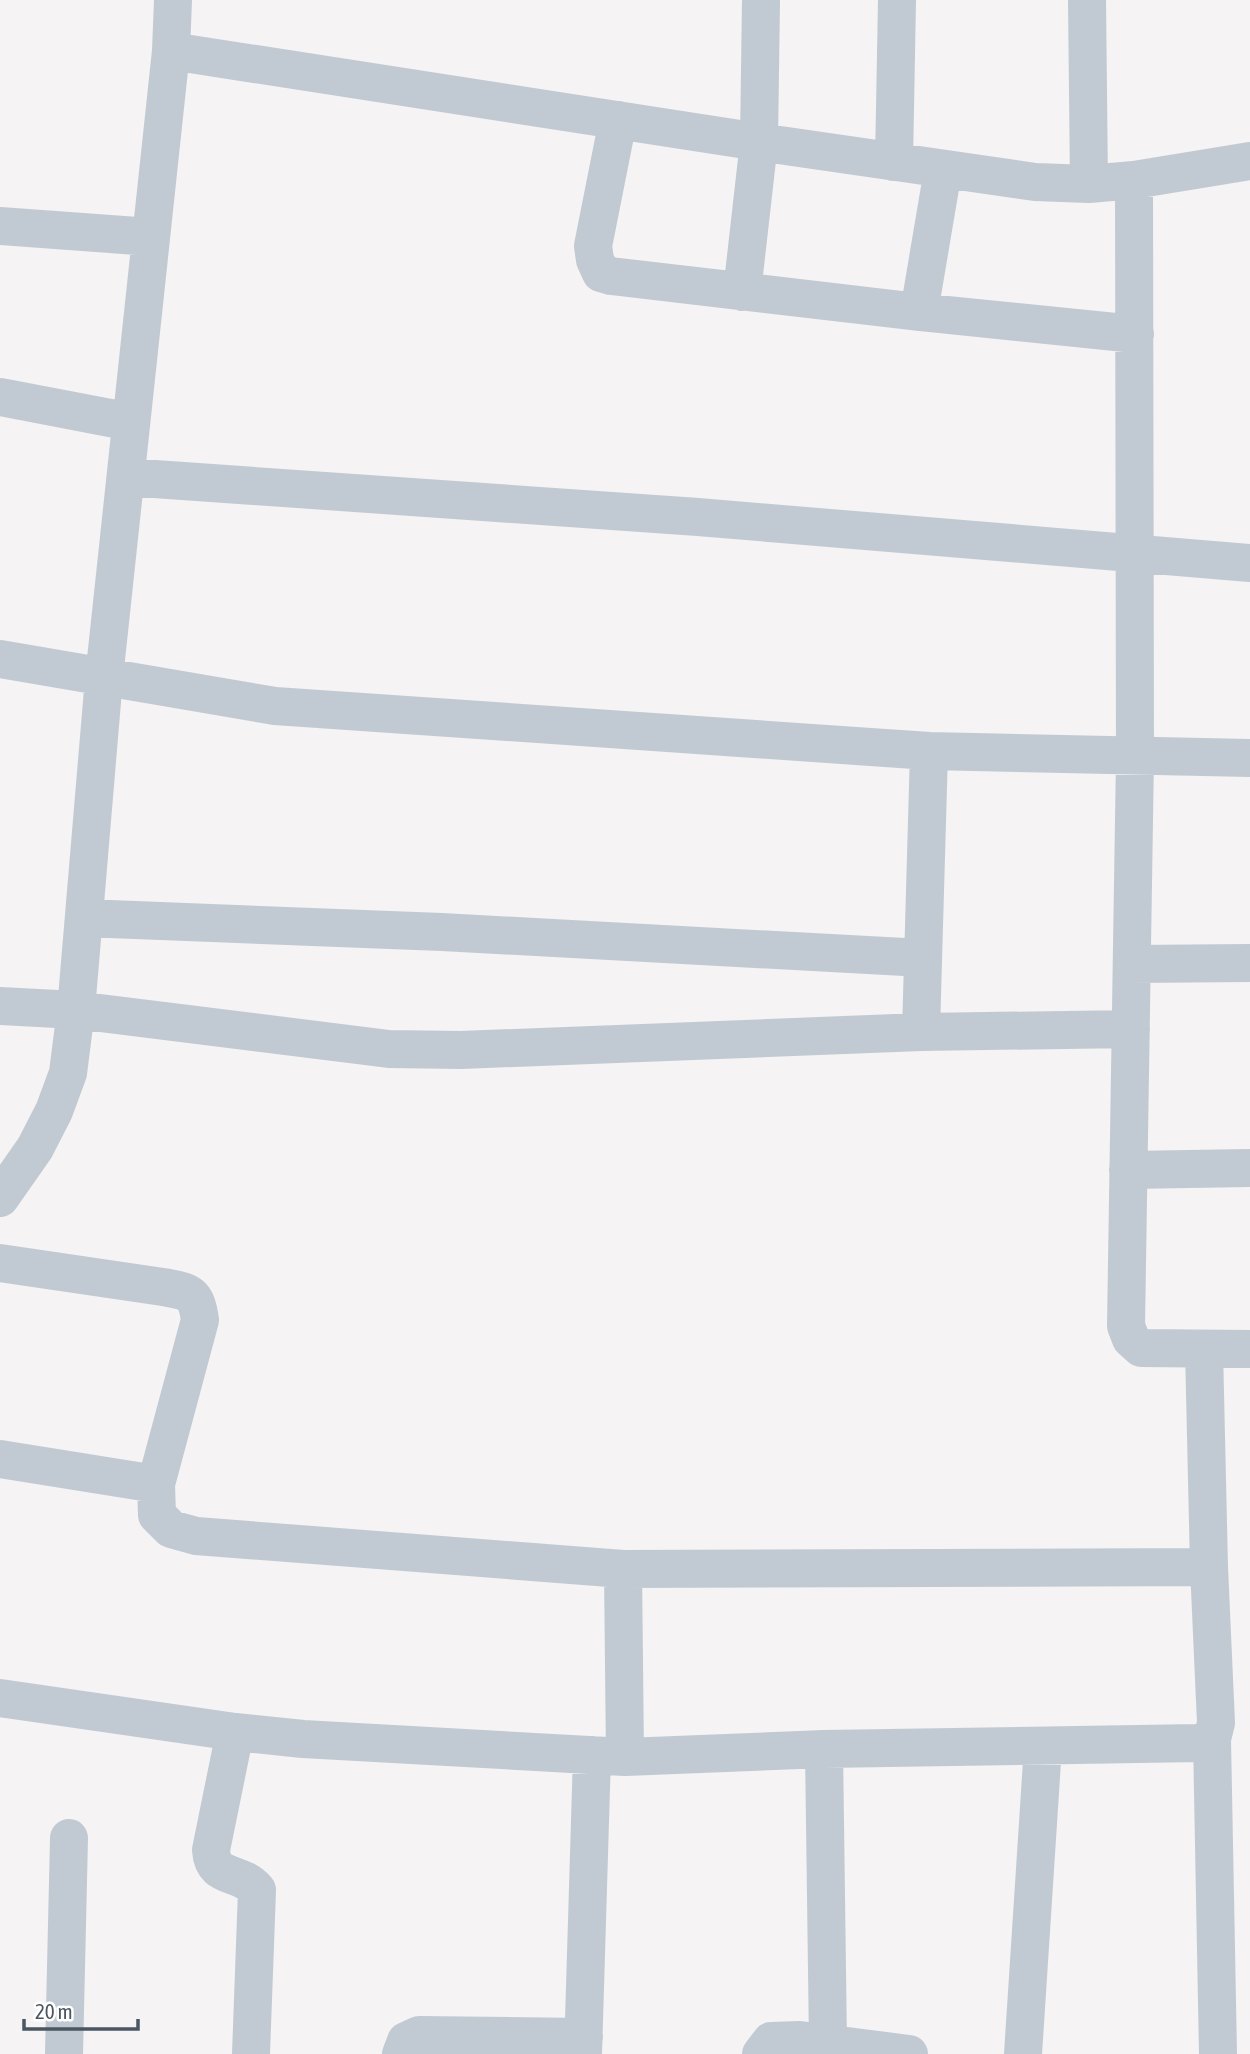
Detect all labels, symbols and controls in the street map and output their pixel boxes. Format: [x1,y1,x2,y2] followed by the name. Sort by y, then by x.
[24,1988,138,2032] scale bar
[35,1999,73,2023] text: 20 m

